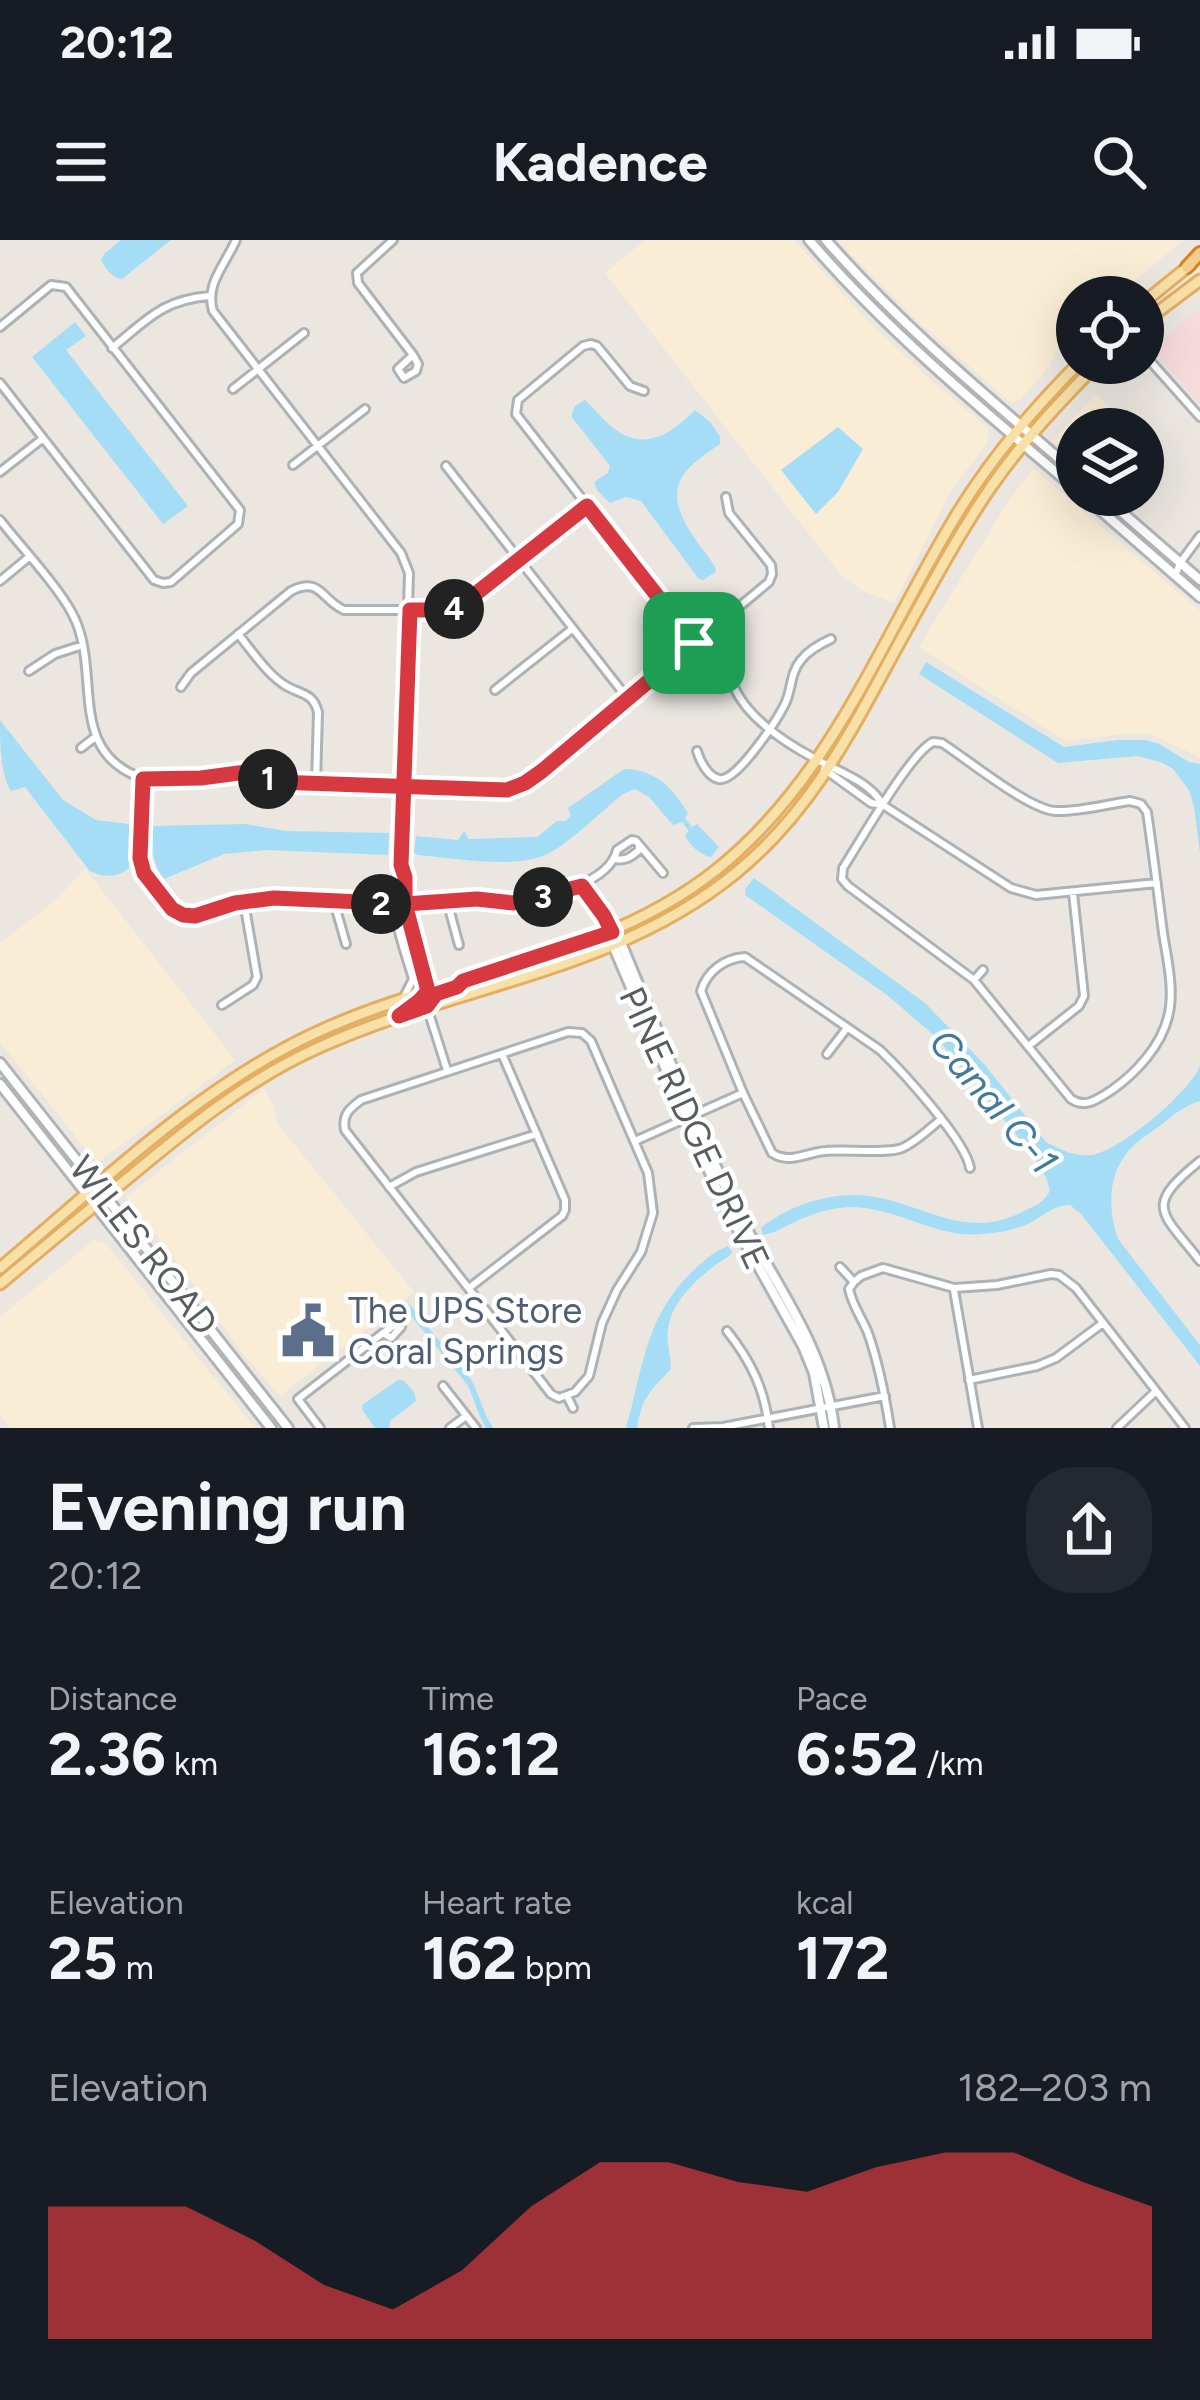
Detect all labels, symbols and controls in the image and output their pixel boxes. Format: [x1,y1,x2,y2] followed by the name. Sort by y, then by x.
[60,15,174,69] text: 20:12
[48,129,114,195] icon: menu
[1086,129,1152,195] icon: search
[492,130,708,195] text: Kadence
[1056,276,1164,516] map controls
[1056,276,1164,384] button: locate
[1056,408,1164,516] button: layers
[424,579,484,639] pin: 4
[444,589,464,628] text: 4
[643,592,745,694] pin
[661,610,727,676] icon: arrive
[238,749,298,809] pin: 1
[261,759,275,798] text: 1
[513,867,573,927] pin: 3
[351,874,411,934] pin: 2
[534,877,552,916] text: 3
[371,884,391,923] text: 2
[610,980,779,1276] street label: PINE RIDGE DRIVE
[920,1019,1068,1183] water label: Canal C-1
[60,1147,227,1343] street label: WILES ROAD
[348,1289,582,1373] place label: The UPS Store Coral Springs
[279,1302,337,1360] public building icon: The UPS Store Coral Springs
[48,1467,407,1547] text: Evening run
[1026,1467,1152,1593] button: share
[48,1552,143,1599] text: 20:12
[48,1679,177,1718] text: Distance
[422,1679,494,1718] text: Time
[796,1679,867,1718] text: Pace
[48,1718,166,1790] text: 2.36
[422,1718,560,1790] text: 16:12
[796,1718,918,1790] text: 6:52
[166,1744,218,1783] text: km
[918,1744,984,1783] text: /km
[48,1883,184,1922] text: Elevation
[422,1883,572,1922] text: Heart rate
[796,1883,854,1922] text: kcal
[48,1922,118,1994] text: 25
[422,1922,517,1994] text: 162
[796,1922,889,1994] text: 172
[118,1948,154,1987] text: m
[517,1948,592,1987] text: bpm
[48,2064,208,2111] text: Elevation
[958,2064,1152,2111] text: 182–203 m

